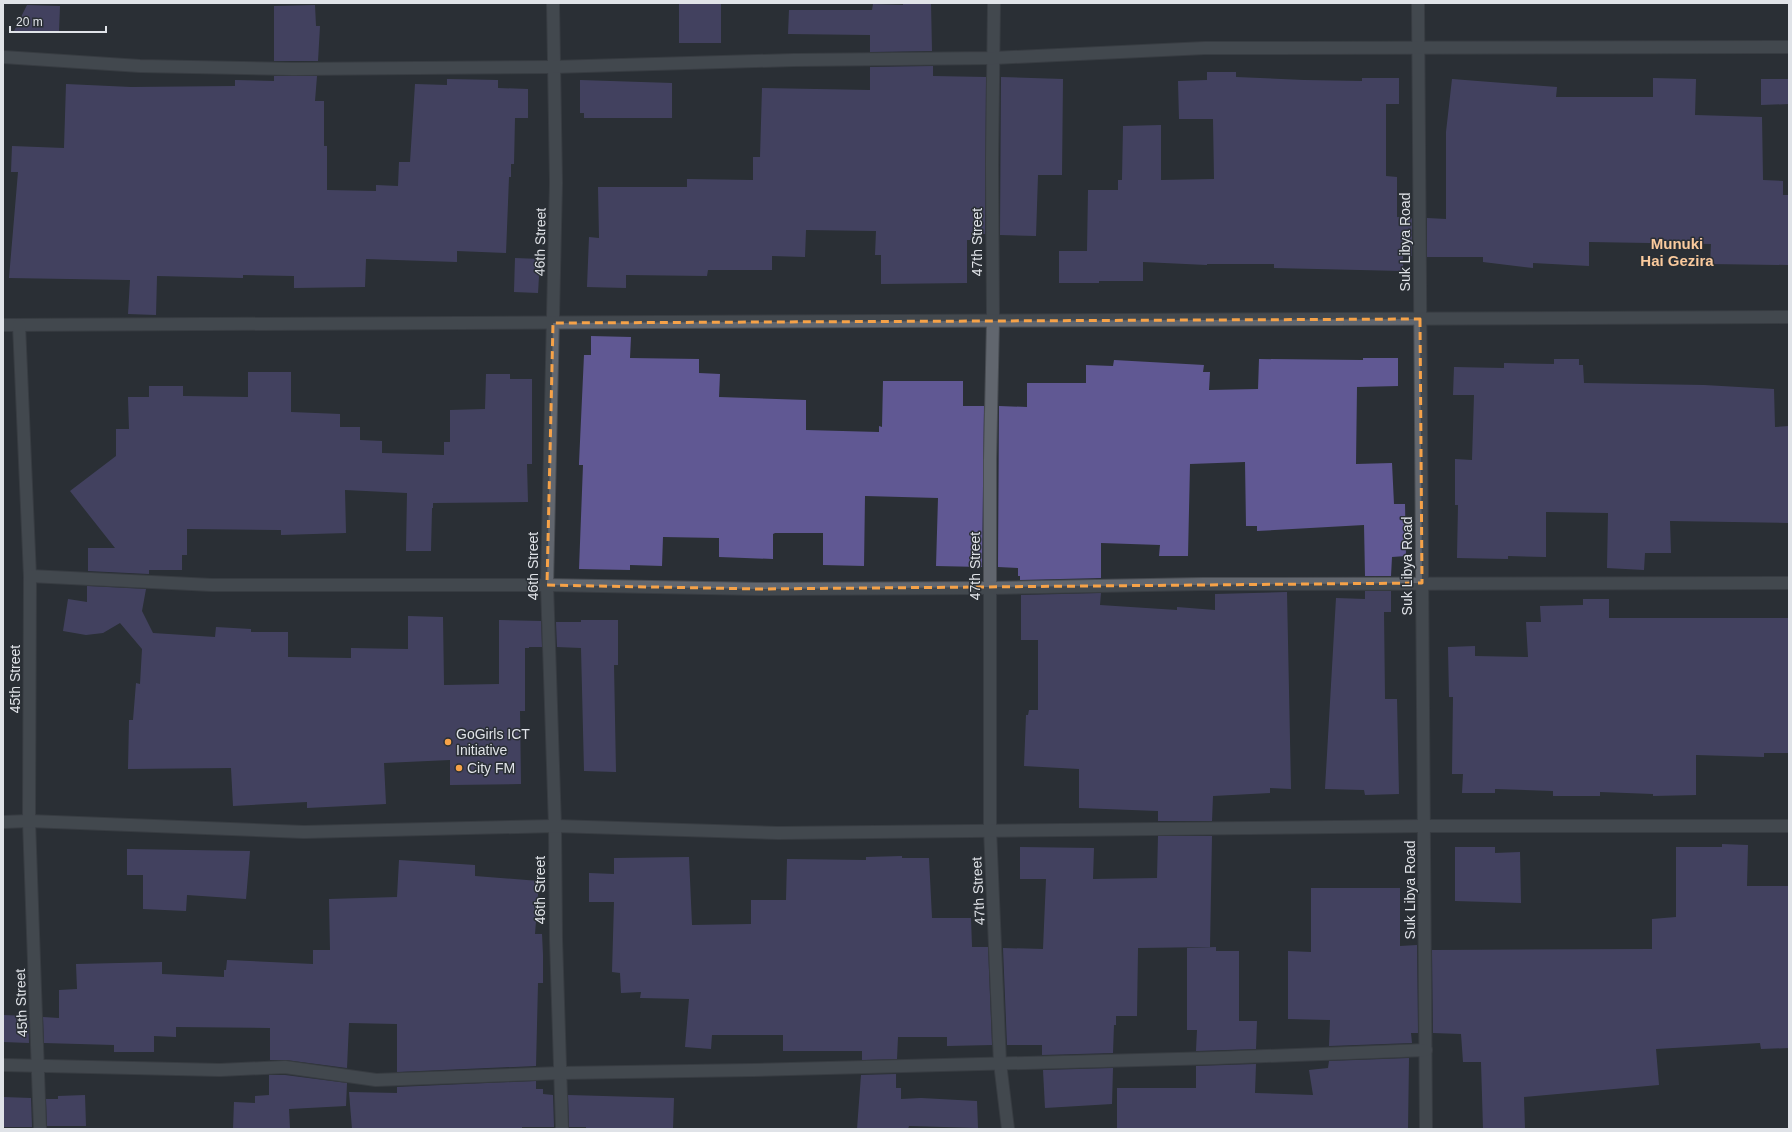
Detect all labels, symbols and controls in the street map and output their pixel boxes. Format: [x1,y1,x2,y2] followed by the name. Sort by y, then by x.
[10,8,106,34] scale bar
[16,15,43,29] text: 20 m
[1397,193,1413,291] street label: Suk Libya Road
[531,208,549,276] street label: 46th Street
[969,208,985,276] street label: 47th Street
[1640,235,1714,269] district label: Munuki Hai Gezira
[1399,517,1415,615] street label: Suk Libya Road
[525,532,541,600] street label: 46th Street
[967,532,983,600] street label: 47th Street
[7,645,23,713] street label: 45th Street
[456,726,530,758] place label: GoGirls ICT Initiative
[443,737,453,747] marker: GoGirls ICT Initiative
[467,760,515,776] place label: City FM
[454,763,464,773] marker: City FM
[1402,841,1418,939] street label: Suk Libya Road
[532,856,548,924] street label: 46th Street
[968,856,988,926] street label: 47th Street
[12,968,30,1038] street label: 45th Street

